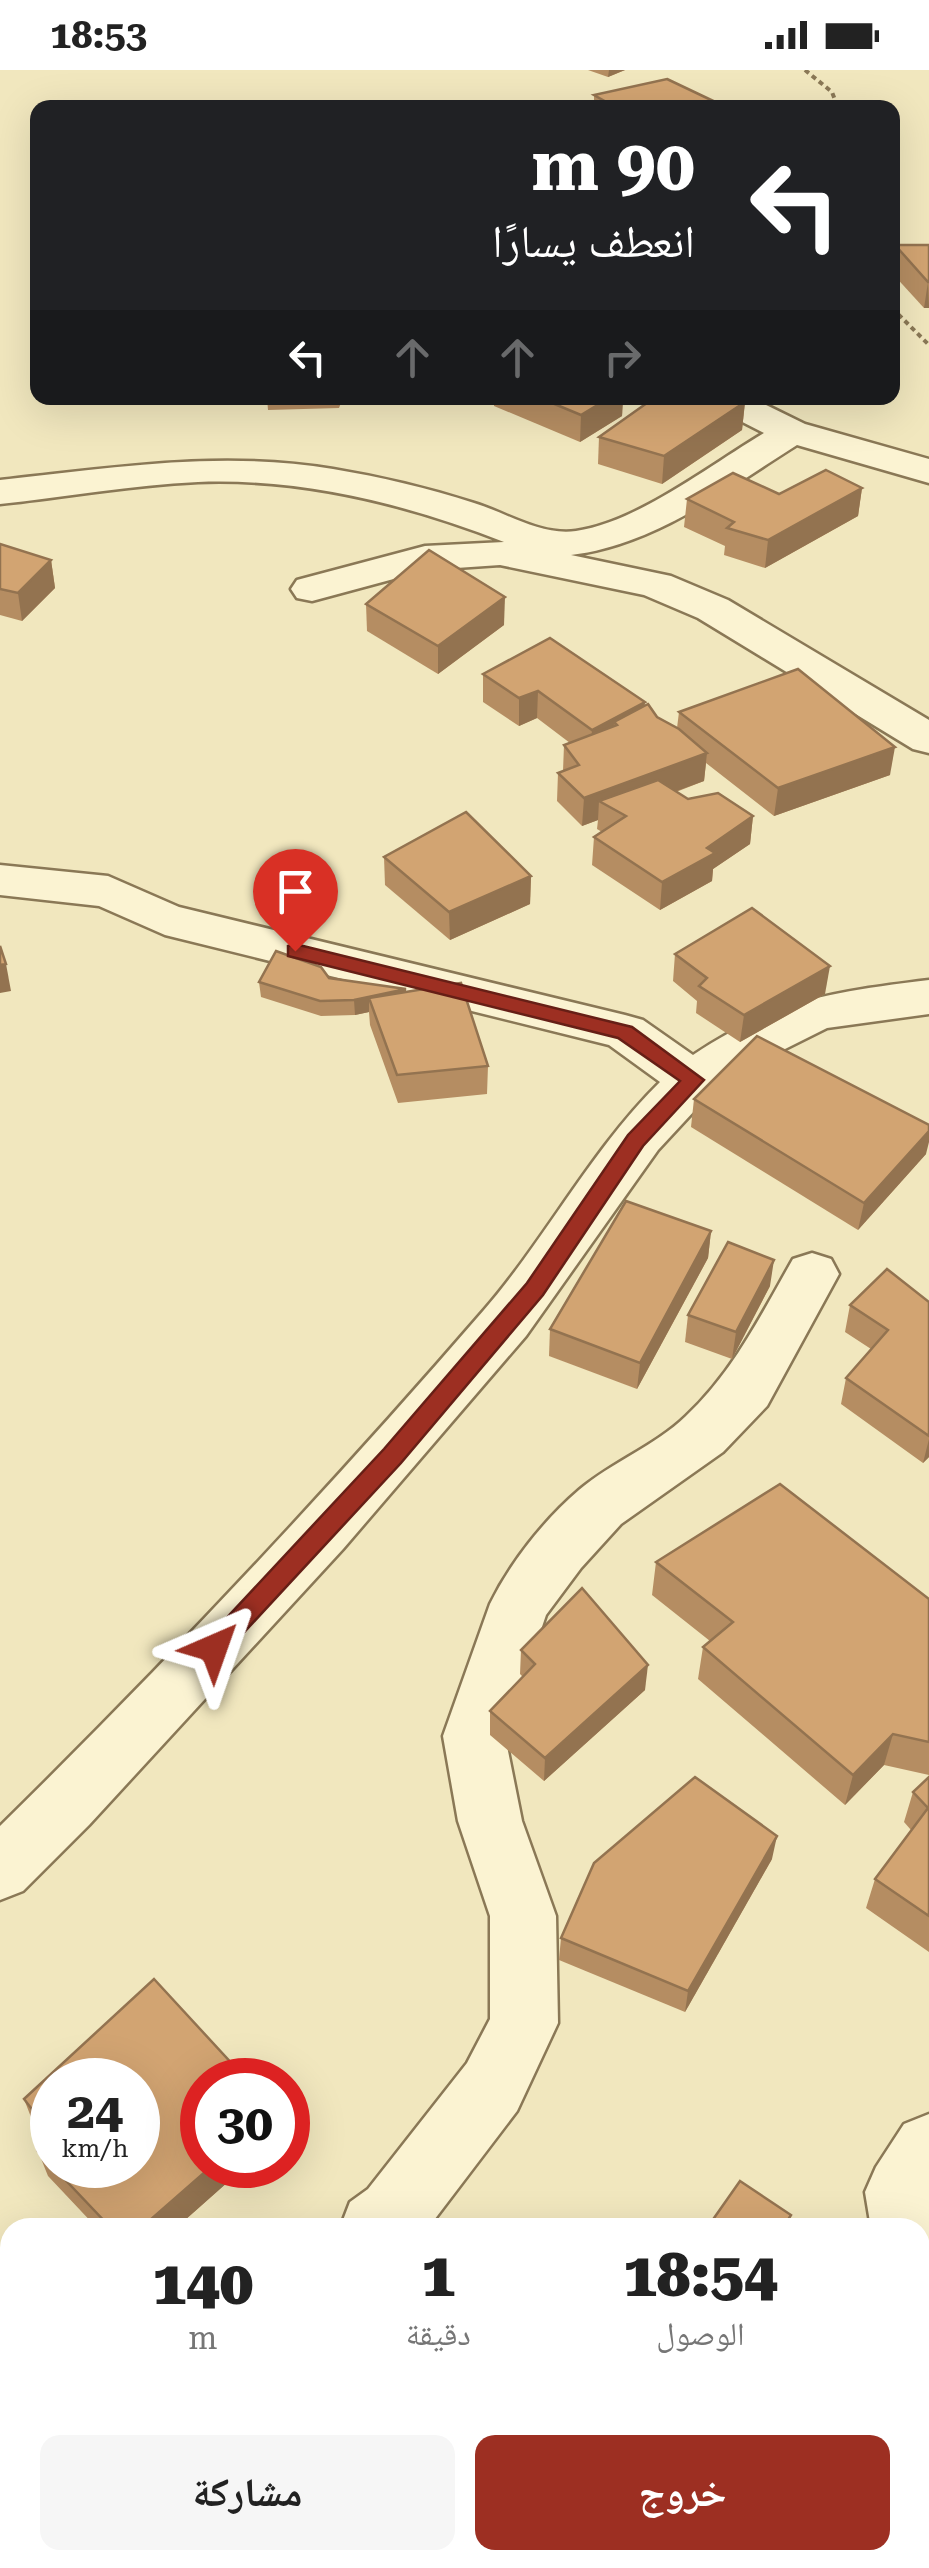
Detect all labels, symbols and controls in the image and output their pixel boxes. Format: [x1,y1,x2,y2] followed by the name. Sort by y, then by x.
[50,13,147,57] text: 18:53
[531,125,695,207] text: 90 m
[730,140,860,270] icon: left
[492,215,695,268] text: انعطف يسارًا
[280,330,335,385] icon: left
[385,330,440,385] icon: ahead
[490,330,545,385] icon: ahead
[595,330,650,385] icon: right
[253,849,338,952] pin
[268,864,323,919] icon: arrive
[162,1596,266,1700] position arrow
[180,2058,310,2188] speed limit sign: 30
[67,2082,123,2140] text: 24
[62,2134,128,2163] text: km/h
[421,2240,455,2311] text: 1
[623,2240,778,2311] text: 18:54
[152,2248,253,2319] text: 140
[406,2315,471,2353] text: دقيقة
[656,2315,745,2353] text: الوصول
[188,2319,217,2357] text: m
[40,2435,455,2550] button: مشاركة
[475,2435,890,2550] button: خروج

